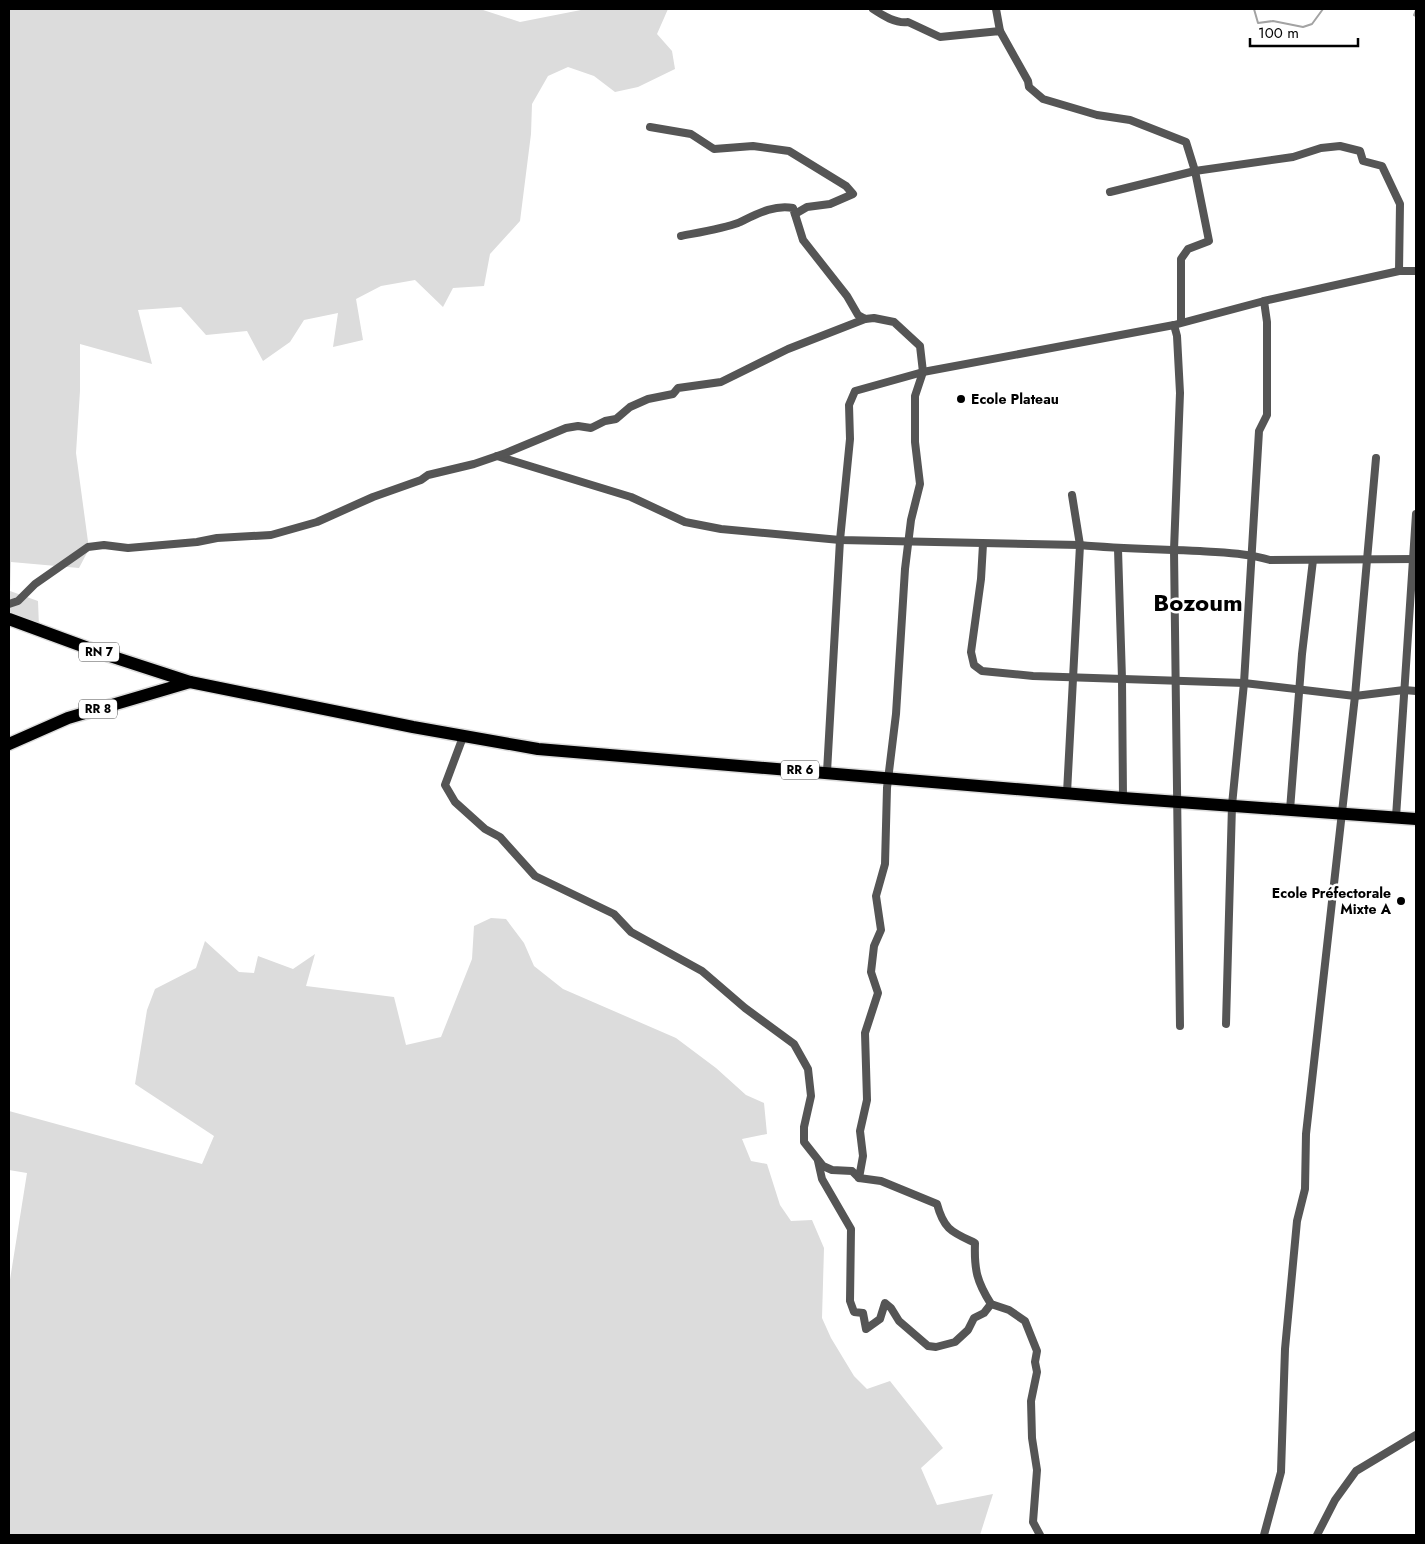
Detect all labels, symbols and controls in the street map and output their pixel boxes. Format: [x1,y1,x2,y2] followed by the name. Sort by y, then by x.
[1250,15,1358,47] scale bar
[1258,22,1299,44] text: 100 m
[971,389,1059,409] place label: Ecole Plateau
[955,393,967,405] marker: Ecole Plateau
[1153,585,1243,620] district label: Bozoum
[79,642,119,662] road number: RN 7
[79,700,117,719] road number: RR 8
[781,760,819,780] road number: RR 6
[1272,883,1392,919] place label: Ecole Préfectorale Mixte A
[1395,895,1407,907] marker: Ecole Préfectorale Mixte A

